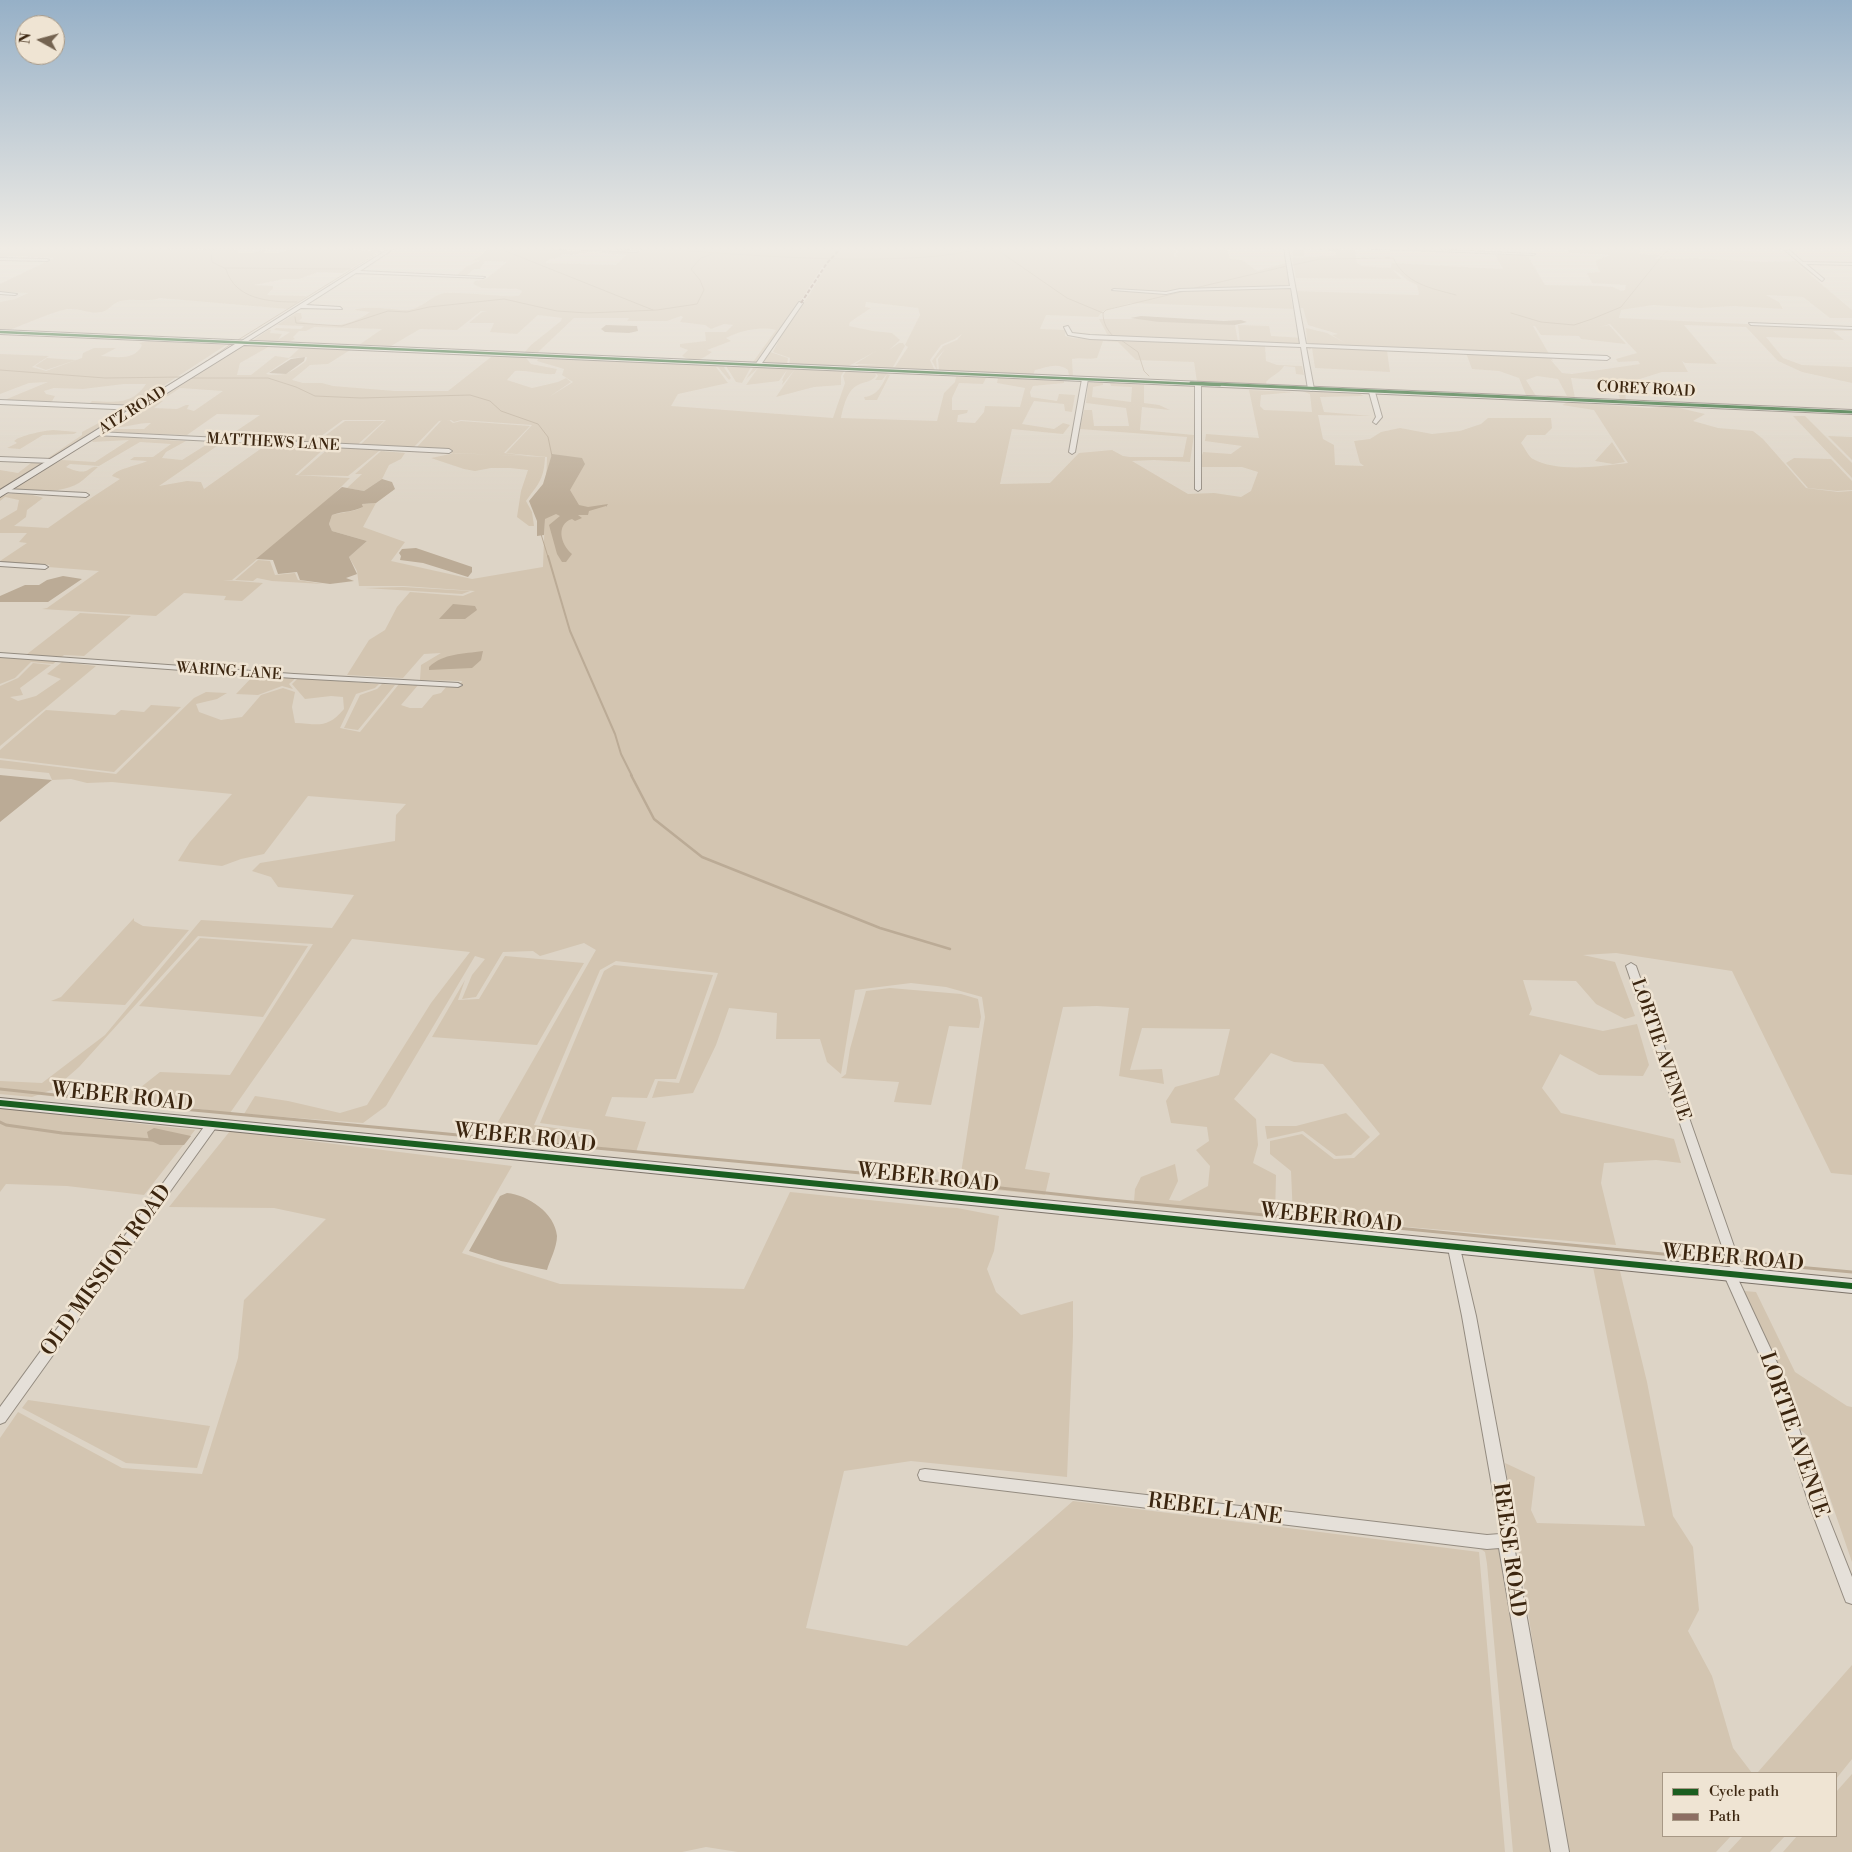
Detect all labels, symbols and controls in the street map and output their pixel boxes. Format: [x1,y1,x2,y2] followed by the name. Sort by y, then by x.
[15,15,65,65] north arrow
[16,32,36,45] text: N
[1596,378,1696,402] street label: COREY ROAD
[96,383,170,439] street label: ATZ ROAD
[206,431,340,455] street label: MATTHEWS LANE
[176,659,282,685] street label: WARING LANE
[1626,976,1694,1124] street label: LORTIE AVENUE
[50,1078,194,1118] street label: WEBER ROAD
[453,1119,597,1159] street label: WEBER ROAD
[856,1159,1000,1199] street label: WEBER ROAD
[36,1180,178,1362] street label: OLD MISSION ROAD
[1259,1199,1403,1239] street label: WEBER ROAD
[1661,1240,1805,1278] street label: WEBER ROAD
[1753,1349,1833,1521] street label: LORTIE AVENUE
[1486,1481,1530,1619] street label: REESE ROAD
[1146,1489,1284,1531] street label: REBEL LANE
[1662,1772,1837,1837] legend
[1709,1782,1779,1801] text: Cycle path
[1709,1807,1741,1826] text: Path

